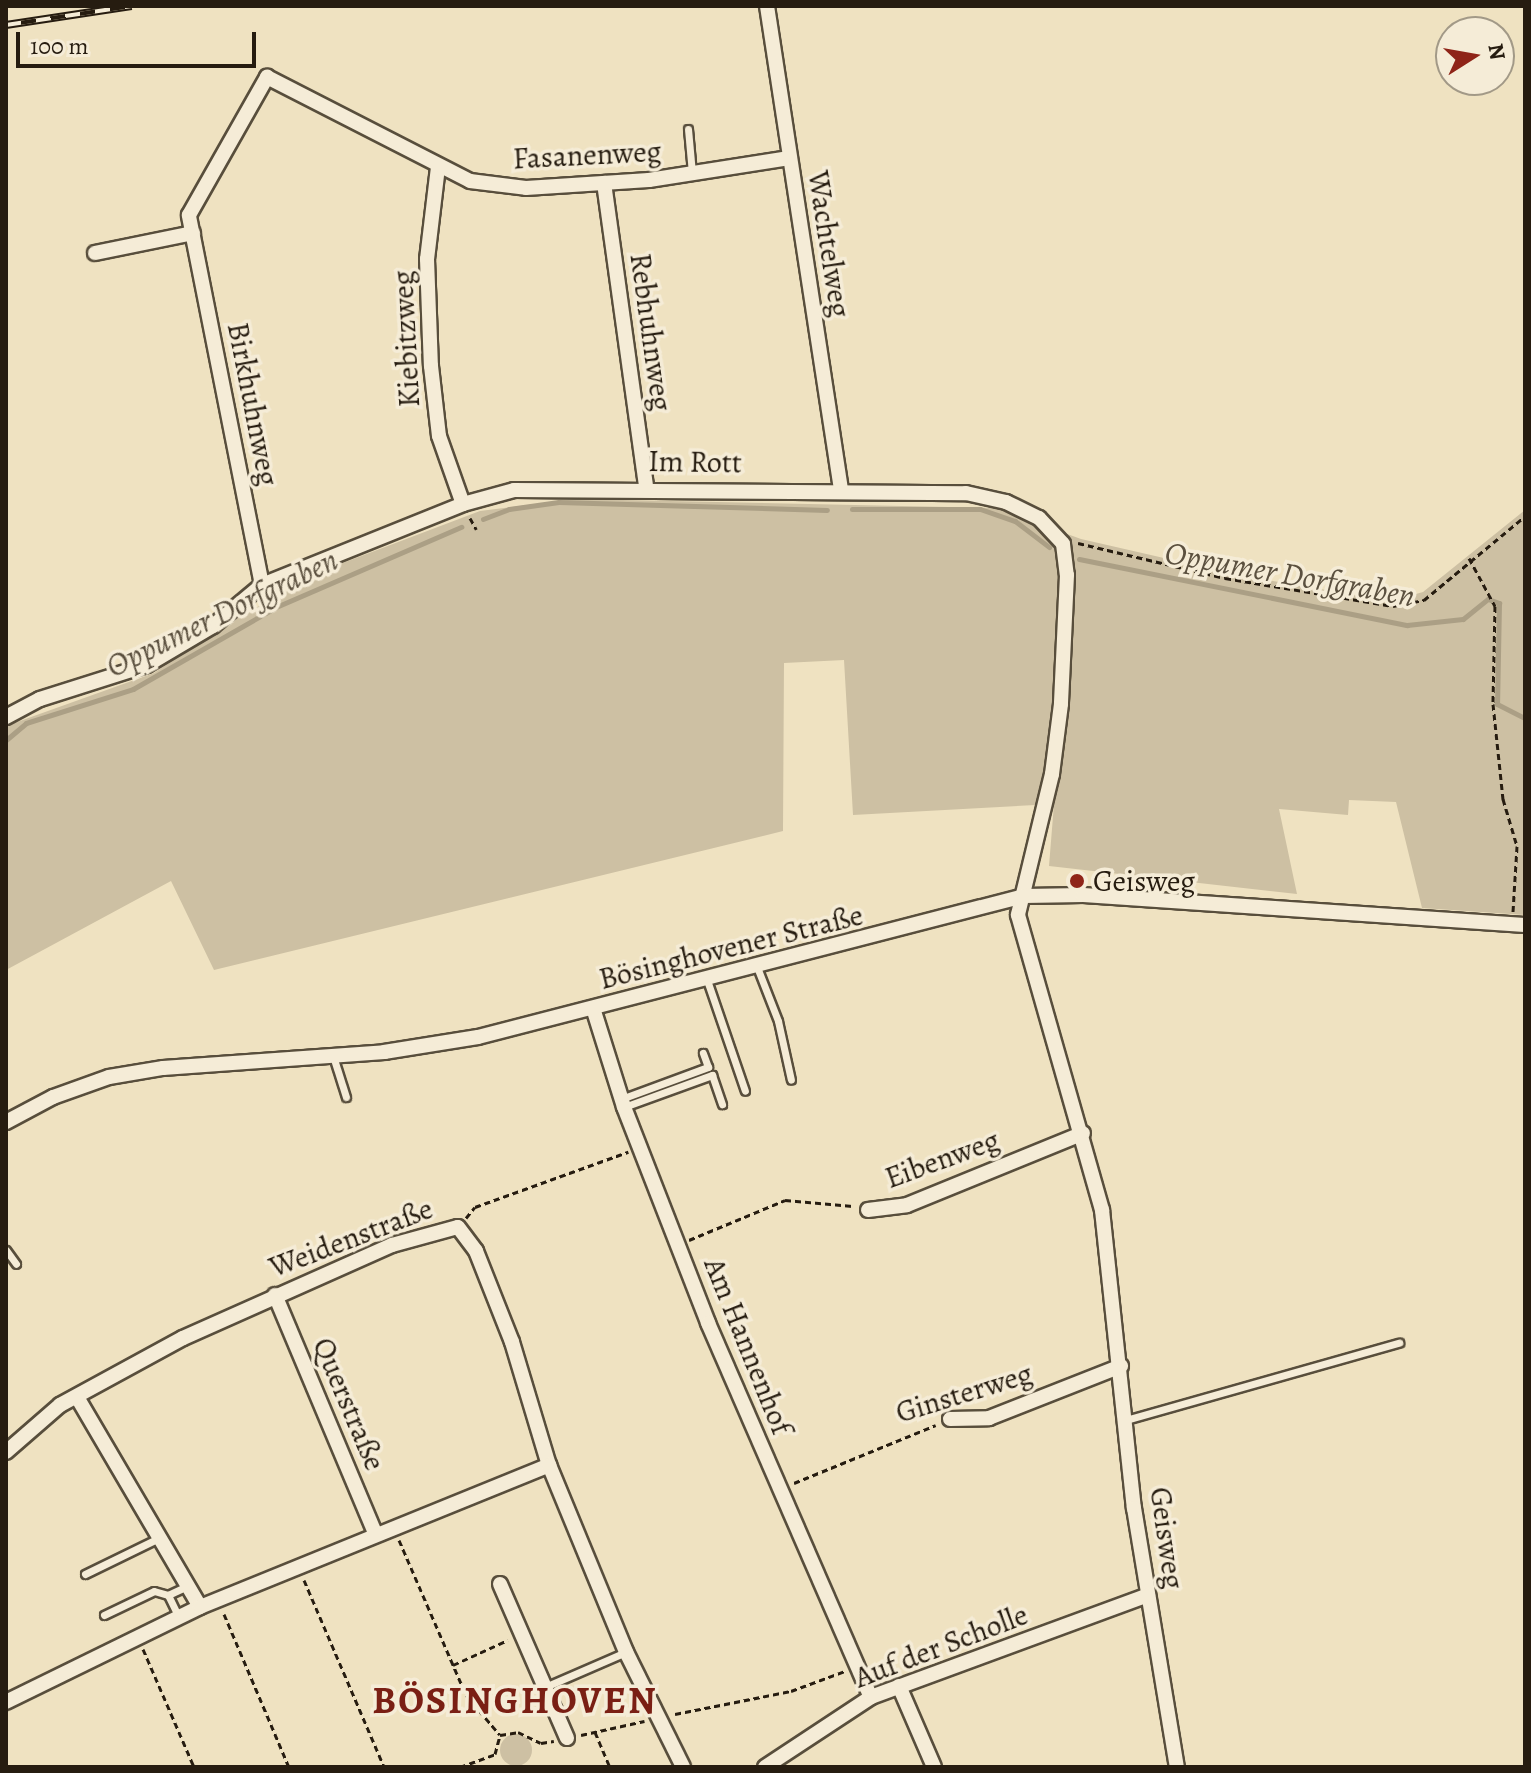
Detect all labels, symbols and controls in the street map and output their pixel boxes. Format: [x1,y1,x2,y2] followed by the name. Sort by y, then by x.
[20,16,260,66] scale bar
[1435,16,1515,96] north arrow
[30,30,89,62] text: 100 m
[1480,41,1513,63] text: N
[512,133,662,177] street label: Fasanenweg
[800,168,858,320] street label: Wachtelweg
[622,251,680,413] street label: Rebhuhnweg
[384,270,428,408] street label: Kiebitzweg
[220,319,286,489] street label: Birkhuhnweg
[648,443,742,481] street label: Im Rott
[1162,533,1418,615] water label: Oppumer Dorfgraben
[100,540,344,686] water label: Oppumer Dorfgraben
[1093,863,1195,899] place label: Geisweg
[1068,872,1086,890] marker: Geisweg
[595,897,867,997] street label: Bösinghovener Straße
[880,1122,1004,1196] street label: Eibenweg
[264,1190,438,1286] street label: Weidenstraße
[696,1252,800,1440] street label: Am Hannenhof
[305,1332,393,1476] street label: Querstraße
[892,1355,1036,1431] street label: Ginsterweg
[1142,1485,1192,1591] street label: Geisweg
[849,1596,1033,1696] street label: Auf der Scholle
[372,1678,658,1724] district label: BÖSINGHOVEN

